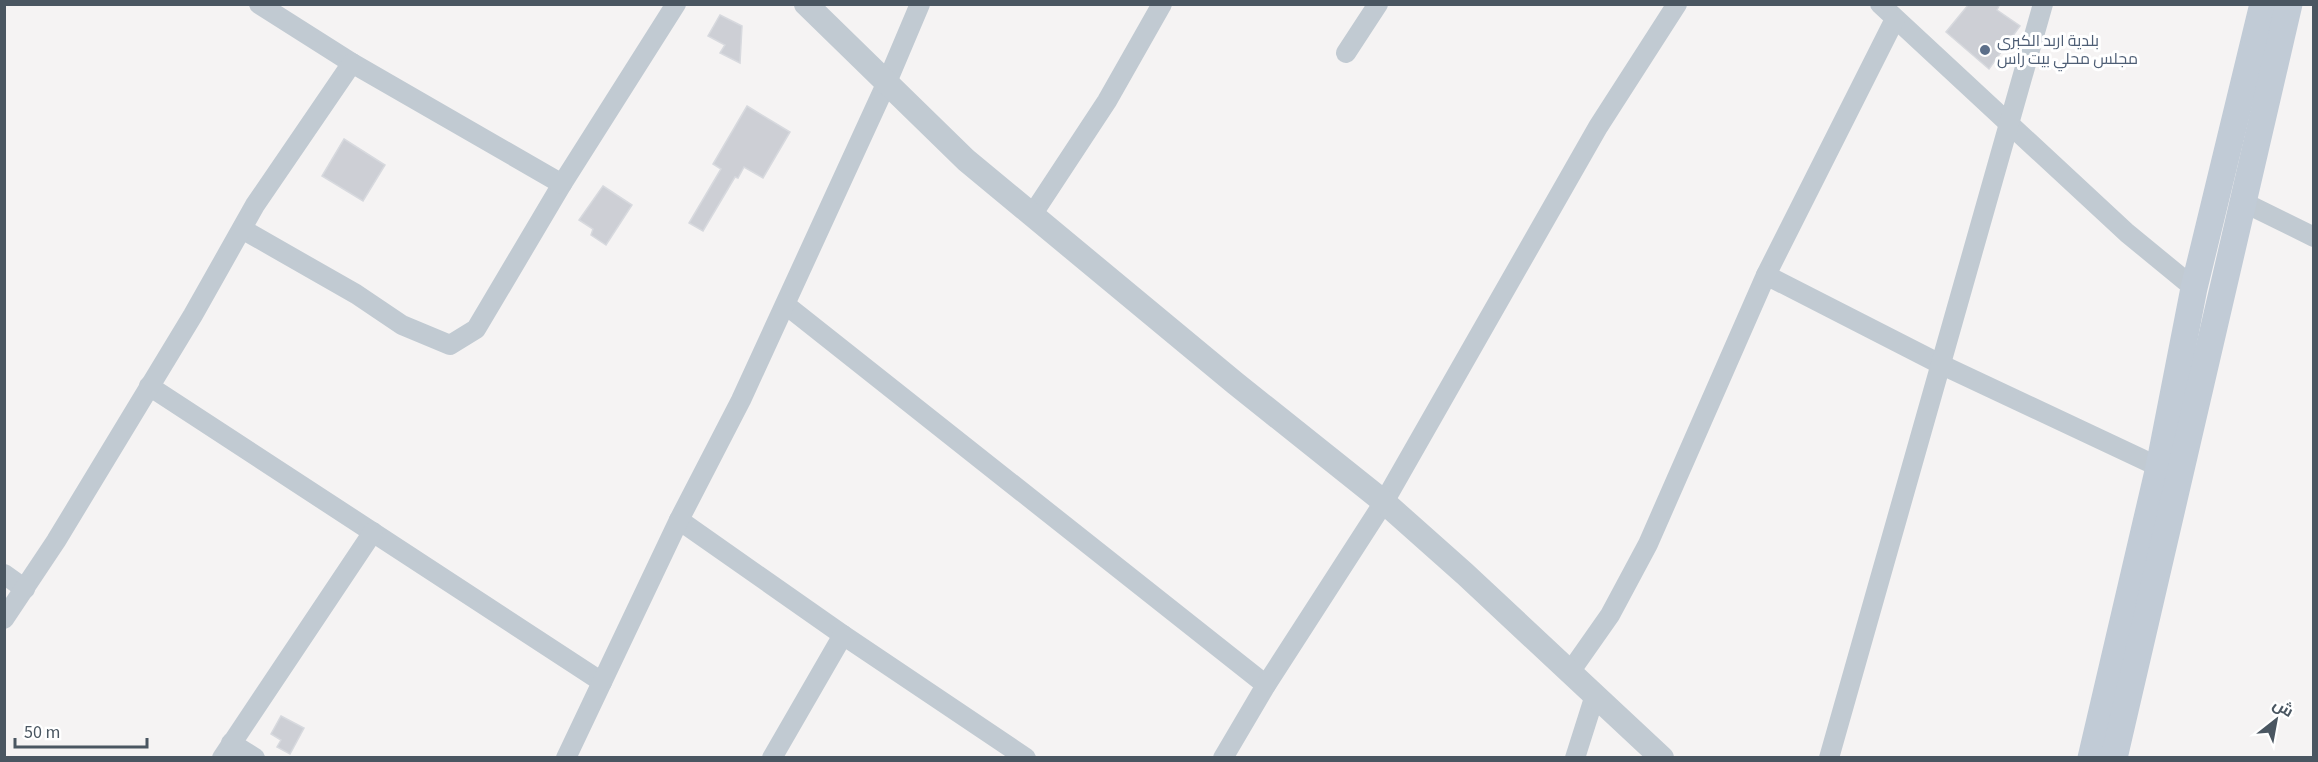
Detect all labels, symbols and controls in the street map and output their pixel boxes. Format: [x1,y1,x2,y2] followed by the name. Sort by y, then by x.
[1997,30,2138,72] place label: بلدية اربد الكبرى مجلس محلي بيت راس
[1978,43,1992,57] marker: بلدية اربد الكبرى مجلس محلي بيت راس
[2246,690,2306,750] north arrow
[2269,693,2298,723] text: ش
[15,711,147,749] scale bar
[24,720,60,745] text: 50 m

